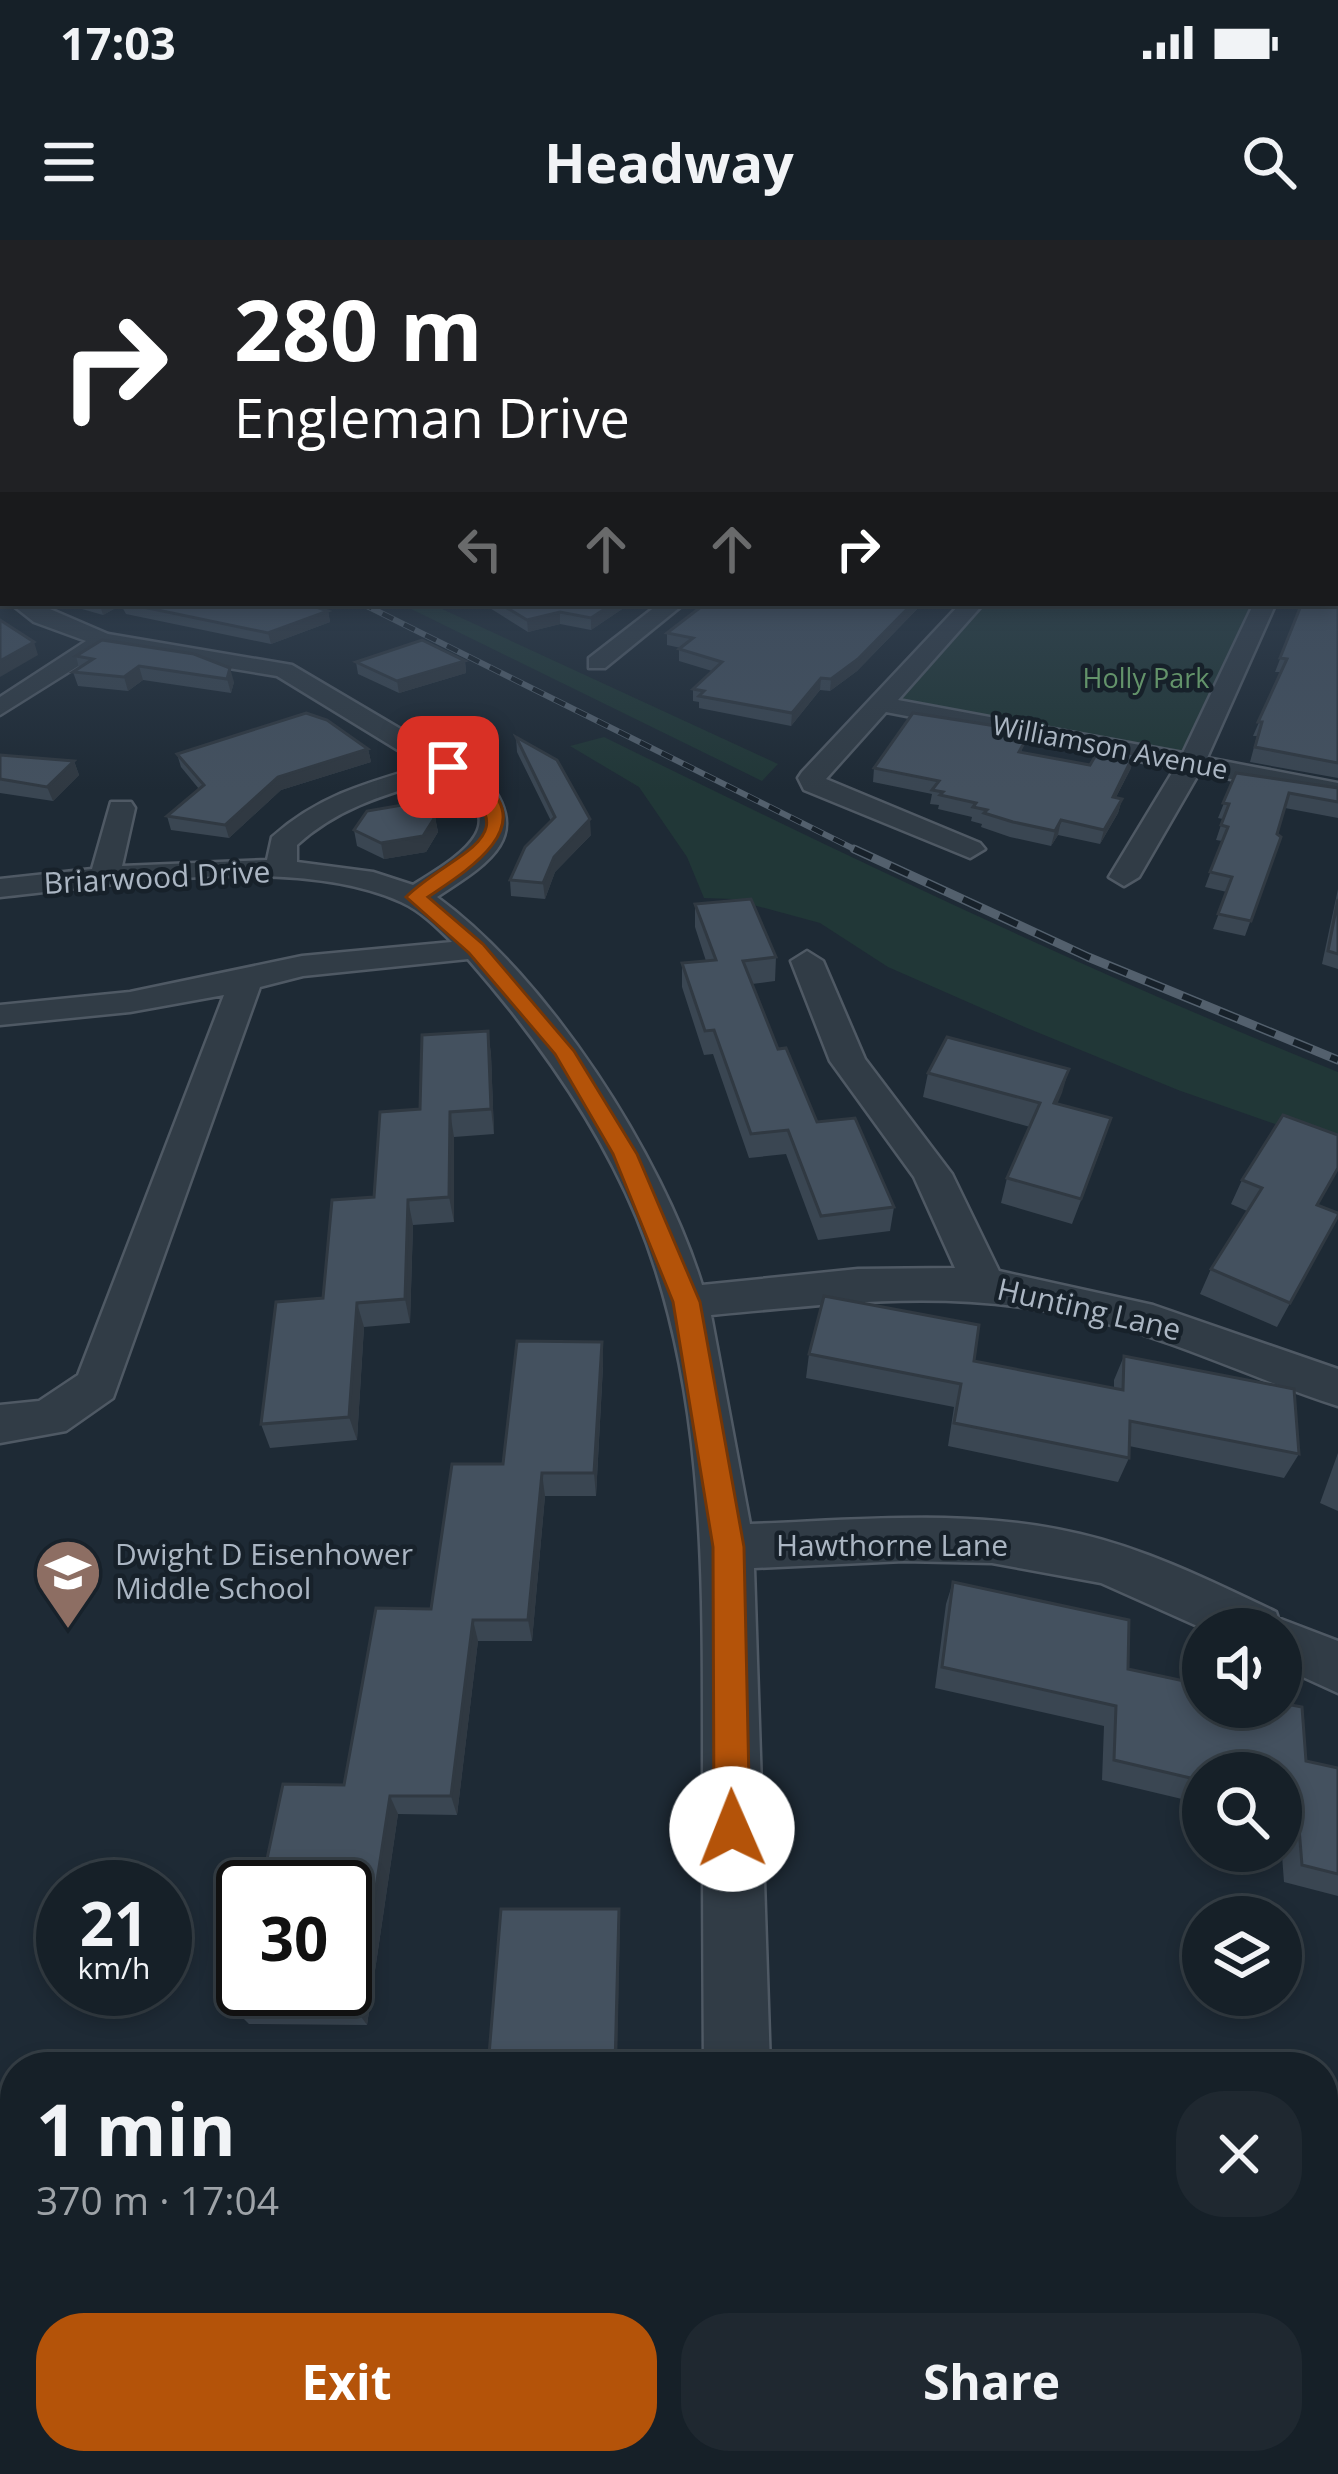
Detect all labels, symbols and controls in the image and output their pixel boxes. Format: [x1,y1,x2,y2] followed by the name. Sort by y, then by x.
[60,12,176,73] text: 17:03
[544,125,794,199] text: Headway
[36,129,102,195] icon: menu
[1236,129,1302,195] icon: search
[234,271,482,386] text: 280 m
[36,288,192,444] icon: right
[234,380,630,454] text: Engleman Drive
[447,516,513,582] icon: left
[573,516,639,582] icon: ahead
[699,516,765,582] icon: ahead
[825,516,891,582] icon: right
[1083,659,1209,696] park label: Holly Park
[990,706,1231,787] street label: Williamson Avenue
[397,716,499,818] pin
[415,734,481,800] icon: arrive
[42,850,271,903] street label: Briarwood Drive
[994,1268,1185,1350] street label: Hunting Lane
[776,1524,1008,1565] street label: Hawthorne Lane
[115,1533,413,1608] place label: Dwight D Eisenhower Middle School
[33,1537,103,1631] school or university icon: Dwight D Eisenhower Middle School
[1182,1608,1302,2016] map controls
[1182,1608,1302,1728] button: sound
[1182,1752,1302,1872] button: search
[669,1766,795,1892] position arrow
[216,1860,372,2016] speed limit sign: 30
[80,1882,148,1964] text: 21
[1182,1896,1302,2016] button: layers
[78,1947,150,1988] text: km/h
[36,2079,236,2177] text: 1 min
[1176,2091,1302,2217] button: close
[36,2173,279,2226] text: 370 m · 17:04
[36,2313,657,2451] button: Exit
[681,2313,1302,2451] button: Share

